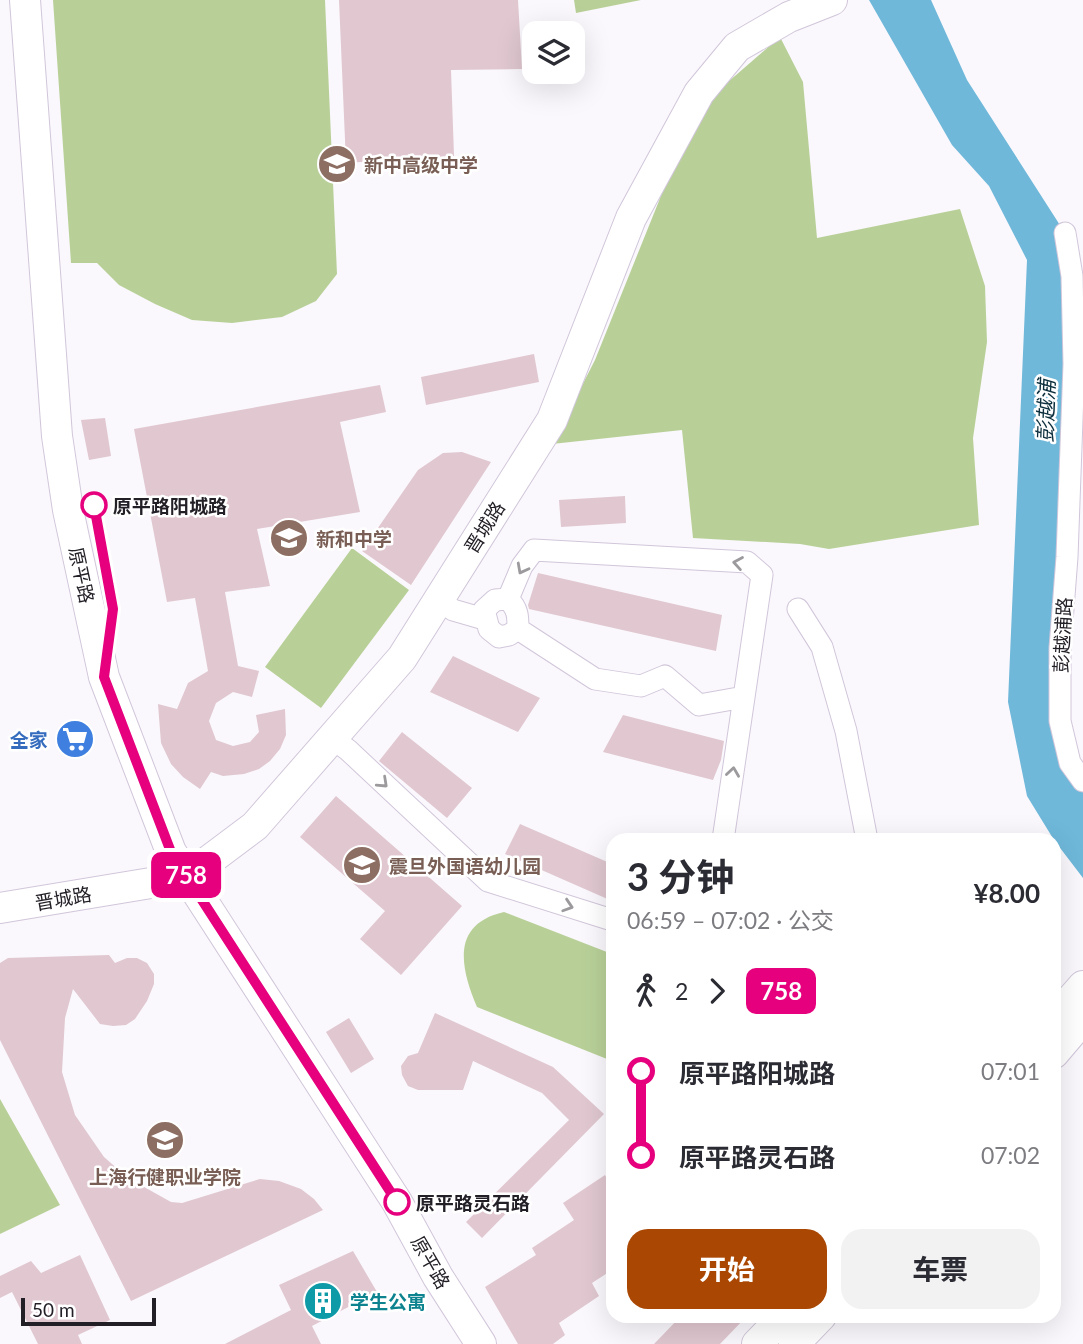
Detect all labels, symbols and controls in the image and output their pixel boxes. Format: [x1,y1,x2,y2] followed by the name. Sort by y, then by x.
[522,21,585,84] map controls
[522,21,585,84] button: layers
[316,143,358,185] school or university icon: 新中高级中学
[364,153,478,176] place label: 新中高级中学
[1031,376,1059,443] water label: 彭越浦
[81,492,107,518] marker: 原平路阳城路
[113,494,227,517] place label: 原平路阳城路
[459,497,509,557] street label: 晋城路
[268,517,310,559] school or university icon: 新和中学
[316,527,392,550] place label: 新和中学
[65,545,99,605] street label: 原平路
[732,556,744,571] one-way arrow
[517,562,530,574] one-way arrow
[1049,596,1075,674] street label: 彭越浦路
[54,718,96,760] supermarket icon: 全家
[10,728,48,751] place label: 全家
[725,767,740,778] one-way arrow
[375,774,388,787] one-way arrow
[341,844,383,886] school or university icon: 震旦外国语幼儿园
[146,852,226,898] line badge: 758
[627,853,734,899] text: 3 分钟
[389,854,541,877] place label: 震旦外国语幼儿园
[165,860,207,889] text: 758
[974,877,1040,909] text: ¥8.00
[33,882,93,914] street label: 晋城路
[562,898,574,913] one-way arrow
[627,906,834,934] text: 06:59 – 07:02 · 公交
[627,972,665,1010] icon: walk
[698,972,736,1010] icon: forward
[760,976,802,1005] text: 758
[675,977,688,1005] text: 2
[679,1057,835,1089] text: 原平路阳城路
[981,1057,1040,1085] text: 07:01
[144,1119,186,1161] school or university icon: 上海行健职业学院
[679,1141,835,1173] text: 原平路灵石路
[981,1141,1040,1169] text: 07:02
[89,1165,241,1188] place label: 上海行健职业学院
[384,1189,410,1215] marker: 原平路灵石路
[416,1191,530,1214] place label: 原平路灵石路
[627,1229,827,1309] button: 开始
[841,1229,1040,1309] button: 车票
[407,1232,455,1292] street label: 原平路
[302,1280,344,1322] building icon: 学生公寓
[350,1290,426,1313] place label: 学生公寓
[21,1295,156,1327] scale bar
[32,1298,75,1321] text: 50 m

